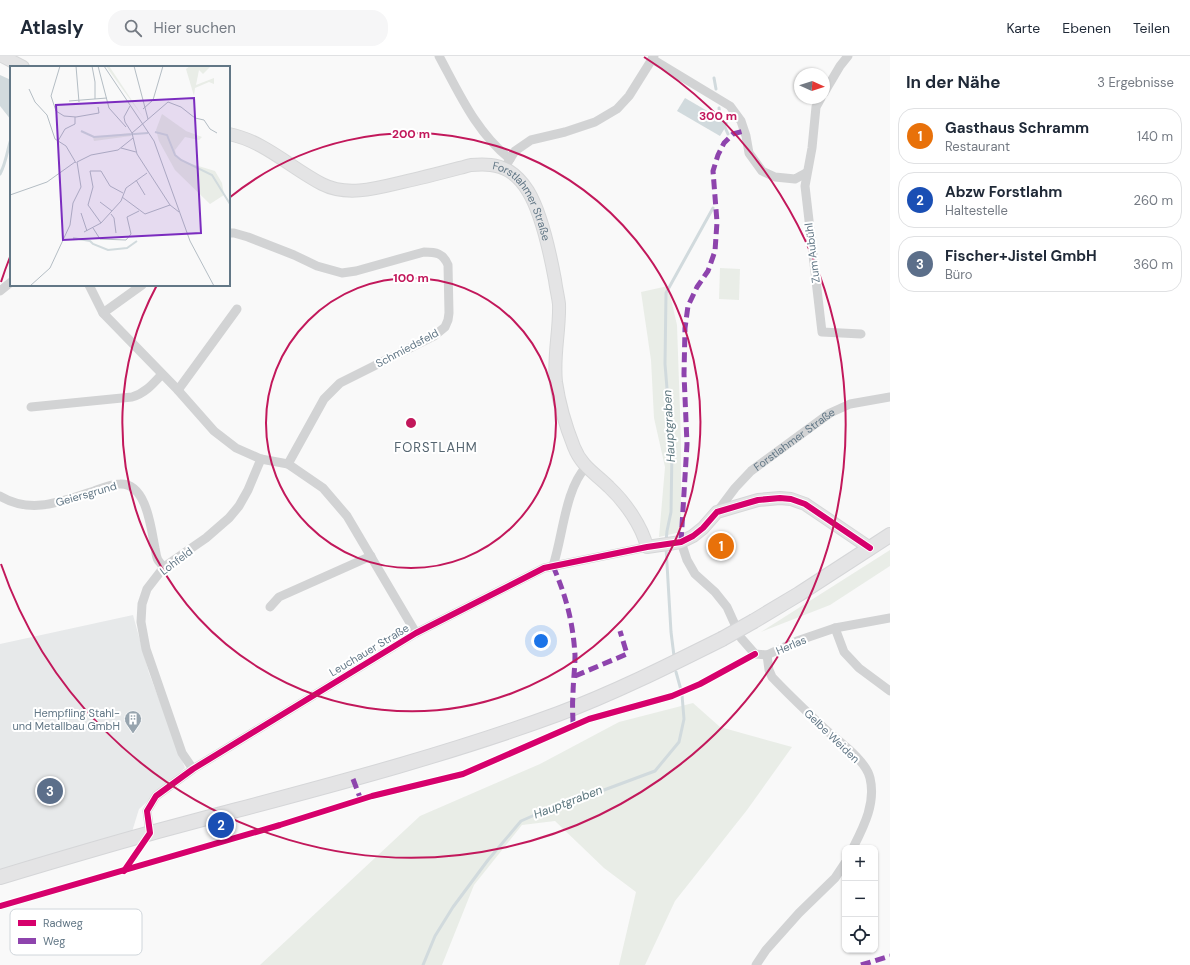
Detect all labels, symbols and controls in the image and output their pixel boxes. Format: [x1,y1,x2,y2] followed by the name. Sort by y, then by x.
[108,10,388,46] search box
[20,15,84,40] text: Atlasly
[122,17,144,39] icon: search
[154,18,236,38] text: Hier suchen
[1006,19,1040,37] text: Karte
[1062,19,1111,37] text: Ebenen
[1133,19,1170,37] text: Teilen
[10,66,230,286] inset map
[794,68,830,104] north arrow
[906,71,1001,93] text: In der Nähe
[1097,74,1174,91] text: 3 Ergebnisse
[699,108,737,124] text: 300 m
[945,118,1089,138] text: Gasthaus Schramm
[392,126,430,142] text: 200 m
[918,128,922,145] text: 1
[1137,128,1173,145] text: 140 m
[945,138,1010,155] text: Restaurant
[491,158,553,242] street label: Forstlahmer Straße
[945,182,1062,202] text: Abzw Forstlahm
[916,192,924,209] text: 2
[1133,192,1173,209] text: 260 m
[945,202,1008,219] text: Haltestelle
[801,222,823,284] street label: Zum Aubühl
[945,246,1097,266] text: Fischer+Jistel GmbH
[916,256,924,273] text: 3
[1133,256,1173,273] text: 360 m
[945,266,973,283] text: Büro
[393,270,429,286] text: 100 m
[373,326,441,370] street label: Schmiedsfeld
[659,389,679,463] water label: Hauptgraben
[751,405,837,474] street label: Forstlahmer Straße
[404,416,418,430] centre of rings
[394,439,478,456] district label: FORSTLAHM
[54,479,118,509] street label: Geiersgrund
[708,531,734,561] pin: 1
[157,544,195,578] street label: Lohfeld
[327,621,411,679] street label: Leuchauer Straße
[531,631,551,651] your location
[774,632,808,658] street label: Herlas
[12,706,120,733] place label: Hempfling Stahl- und Metallbau GmbH
[801,706,863,766] street label: Gelbe Weiden
[123,709,143,734] building icon: Hempfling Stahl- und Metallbau GmbH
[37,776,63,806] pin: 3
[531,782,605,822] water label: Hauptgraben
[208,810,234,840] pin: 2
[842,845,878,953] map controls
[842,845,878,881] button: +
[842,881,878,917] button: −
[10,909,142,955] legend
[43,916,83,930] text: Radweg
[842,917,878,953] button: locate
[43,934,65,948] text: Weg

